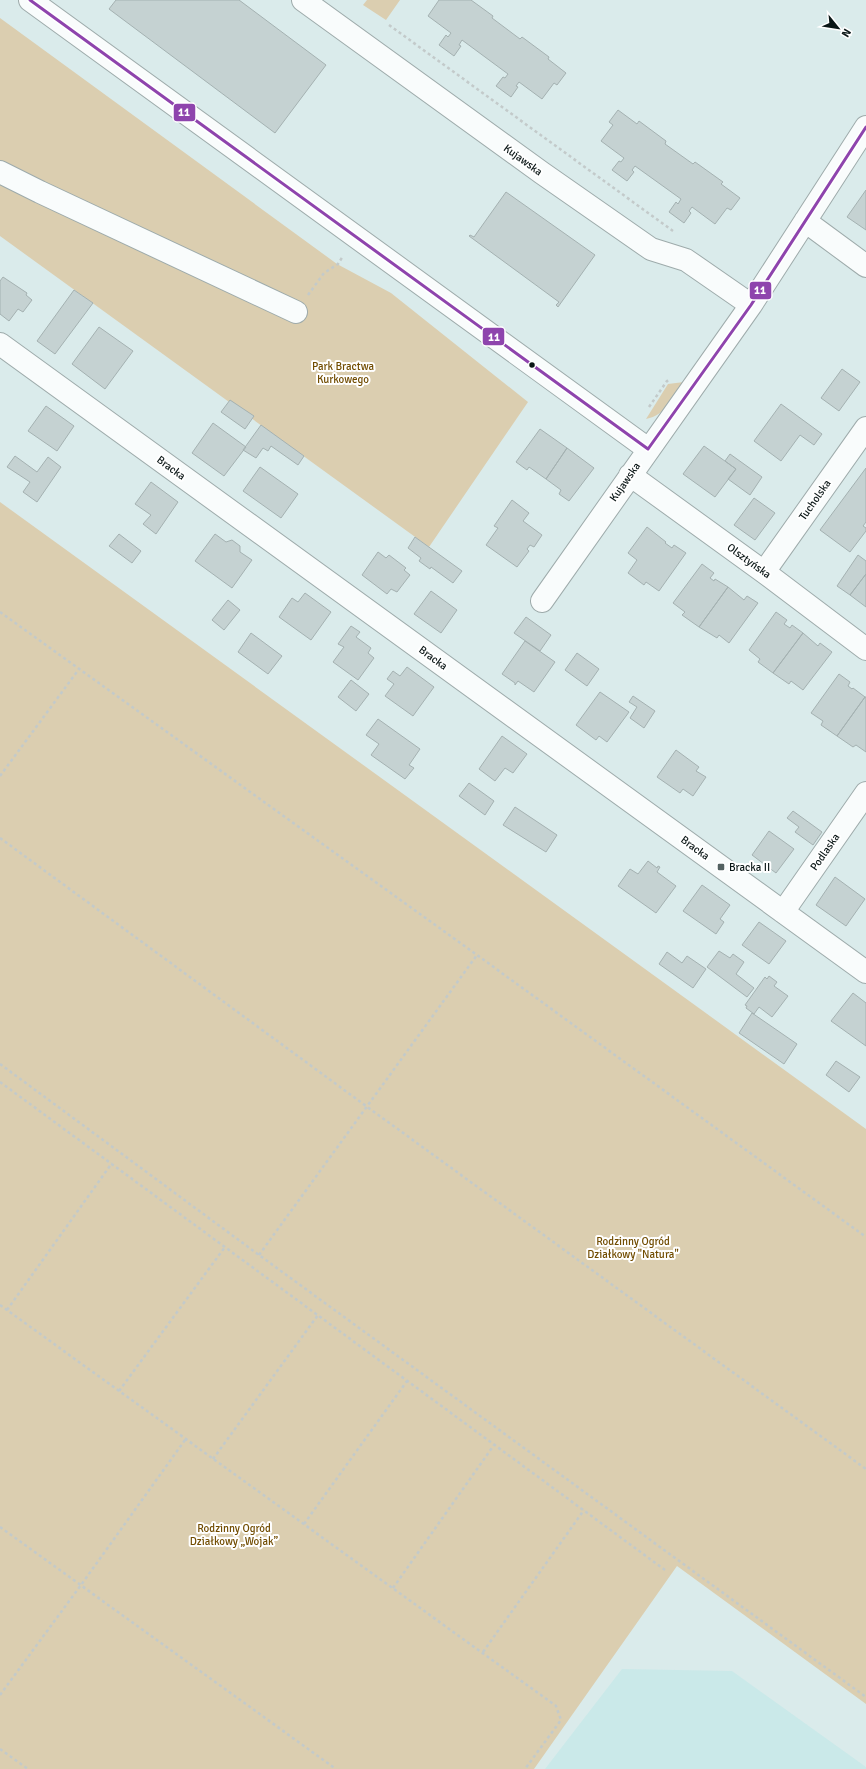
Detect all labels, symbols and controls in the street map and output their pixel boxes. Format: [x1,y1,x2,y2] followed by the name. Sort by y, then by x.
[818,8,858,48] north arrow
[839,26,854,39] text: N
[173,103,196,122] line badge: 11
[178,106,190,119] text: 11
[501,142,545,179] street label: Kujawska
[749,281,772,300] line badge: 11
[754,284,766,297] text: 11
[482,327,505,346] line badge: 11
[488,331,500,344] text: 11
[312,360,374,386] park label: Park Bractwa Kurkowego
[527,360,537,370] unlabelled marker
[154,453,188,483] street label: Bracka
[607,460,643,504] street label: Kujawska
[796,477,834,523] street label: Tucholska
[724,541,774,582] street label: Olsztyńska
[416,643,450,673] street label: Bracka
[808,831,843,873] street label: Podlaska
[678,833,712,863] street label: Bracka
[729,861,770,874] place label: Bracka II
[716,862,726,872] marker: Bracka II
[587,1235,679,1261] park label: Rodzinny Ogród Działkowy "Natura"
[190,1522,279,1548] park label: Rodzinny Ogród Działkowy „Wojak”

